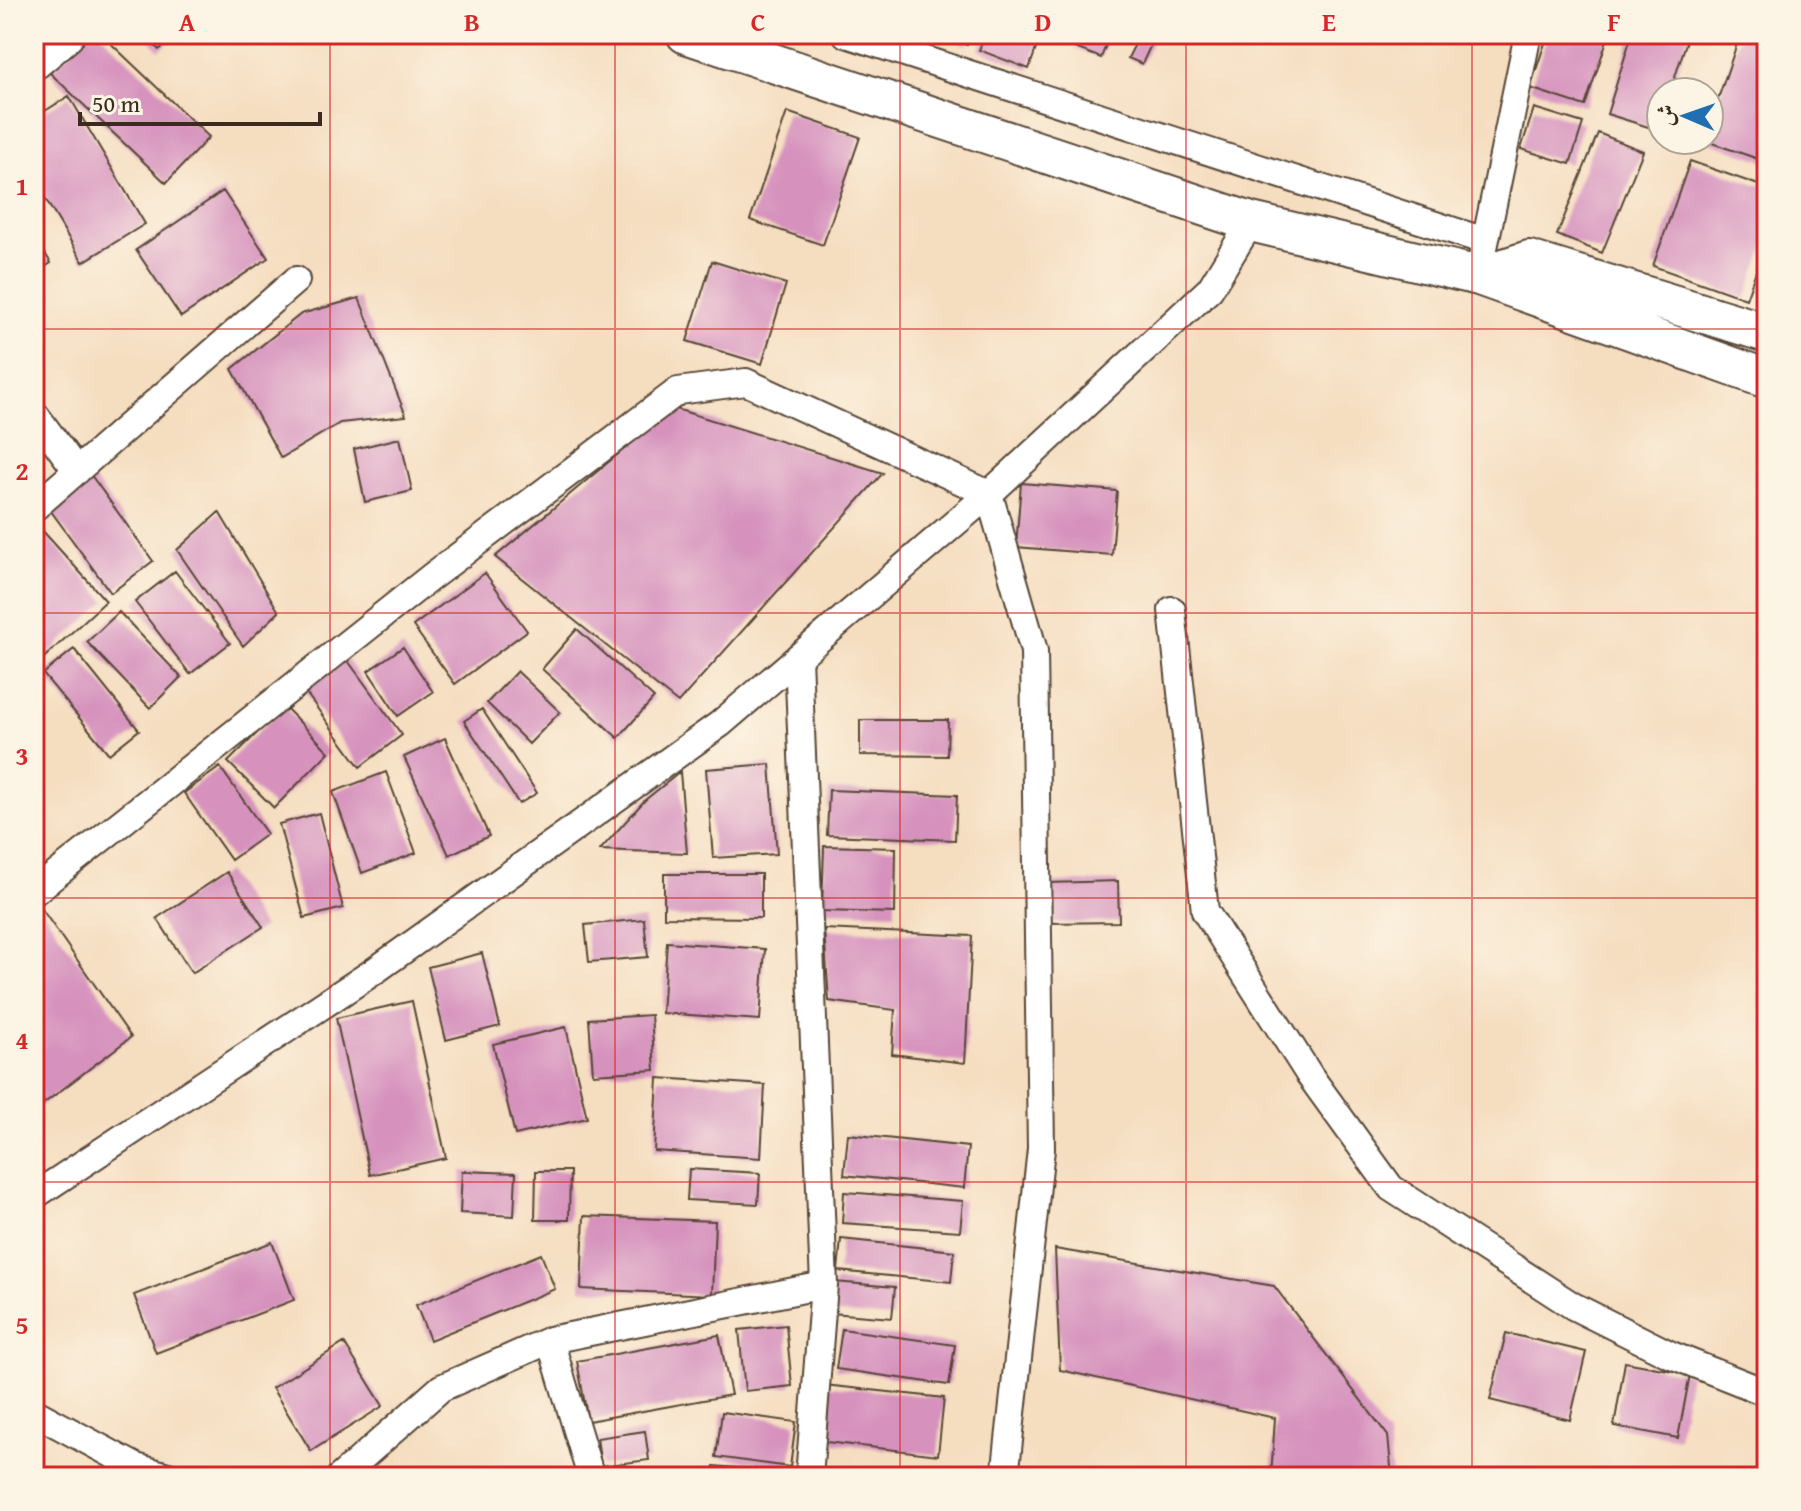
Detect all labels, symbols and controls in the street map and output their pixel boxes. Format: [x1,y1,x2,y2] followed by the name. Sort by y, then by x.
[179,2,196,41] text: A
[464,2,480,41] text: B
[751,2,765,41] text: C
[1035,2,1051,41] text: D
[1322,2,1336,41] text: E
[1607,2,1621,41] text: F
[80,76,320,126] scale bar
[1645,76,1725,156] north arrow
[92,86,140,121] text: 50 m
[1649,104,1681,127] text: ش
[15,166,29,205] text: 1
[15,451,29,490] text: 2
[15,736,29,775] text: 3
[15,1020,29,1059] text: 4
[15,1305,29,1344] text: 5

